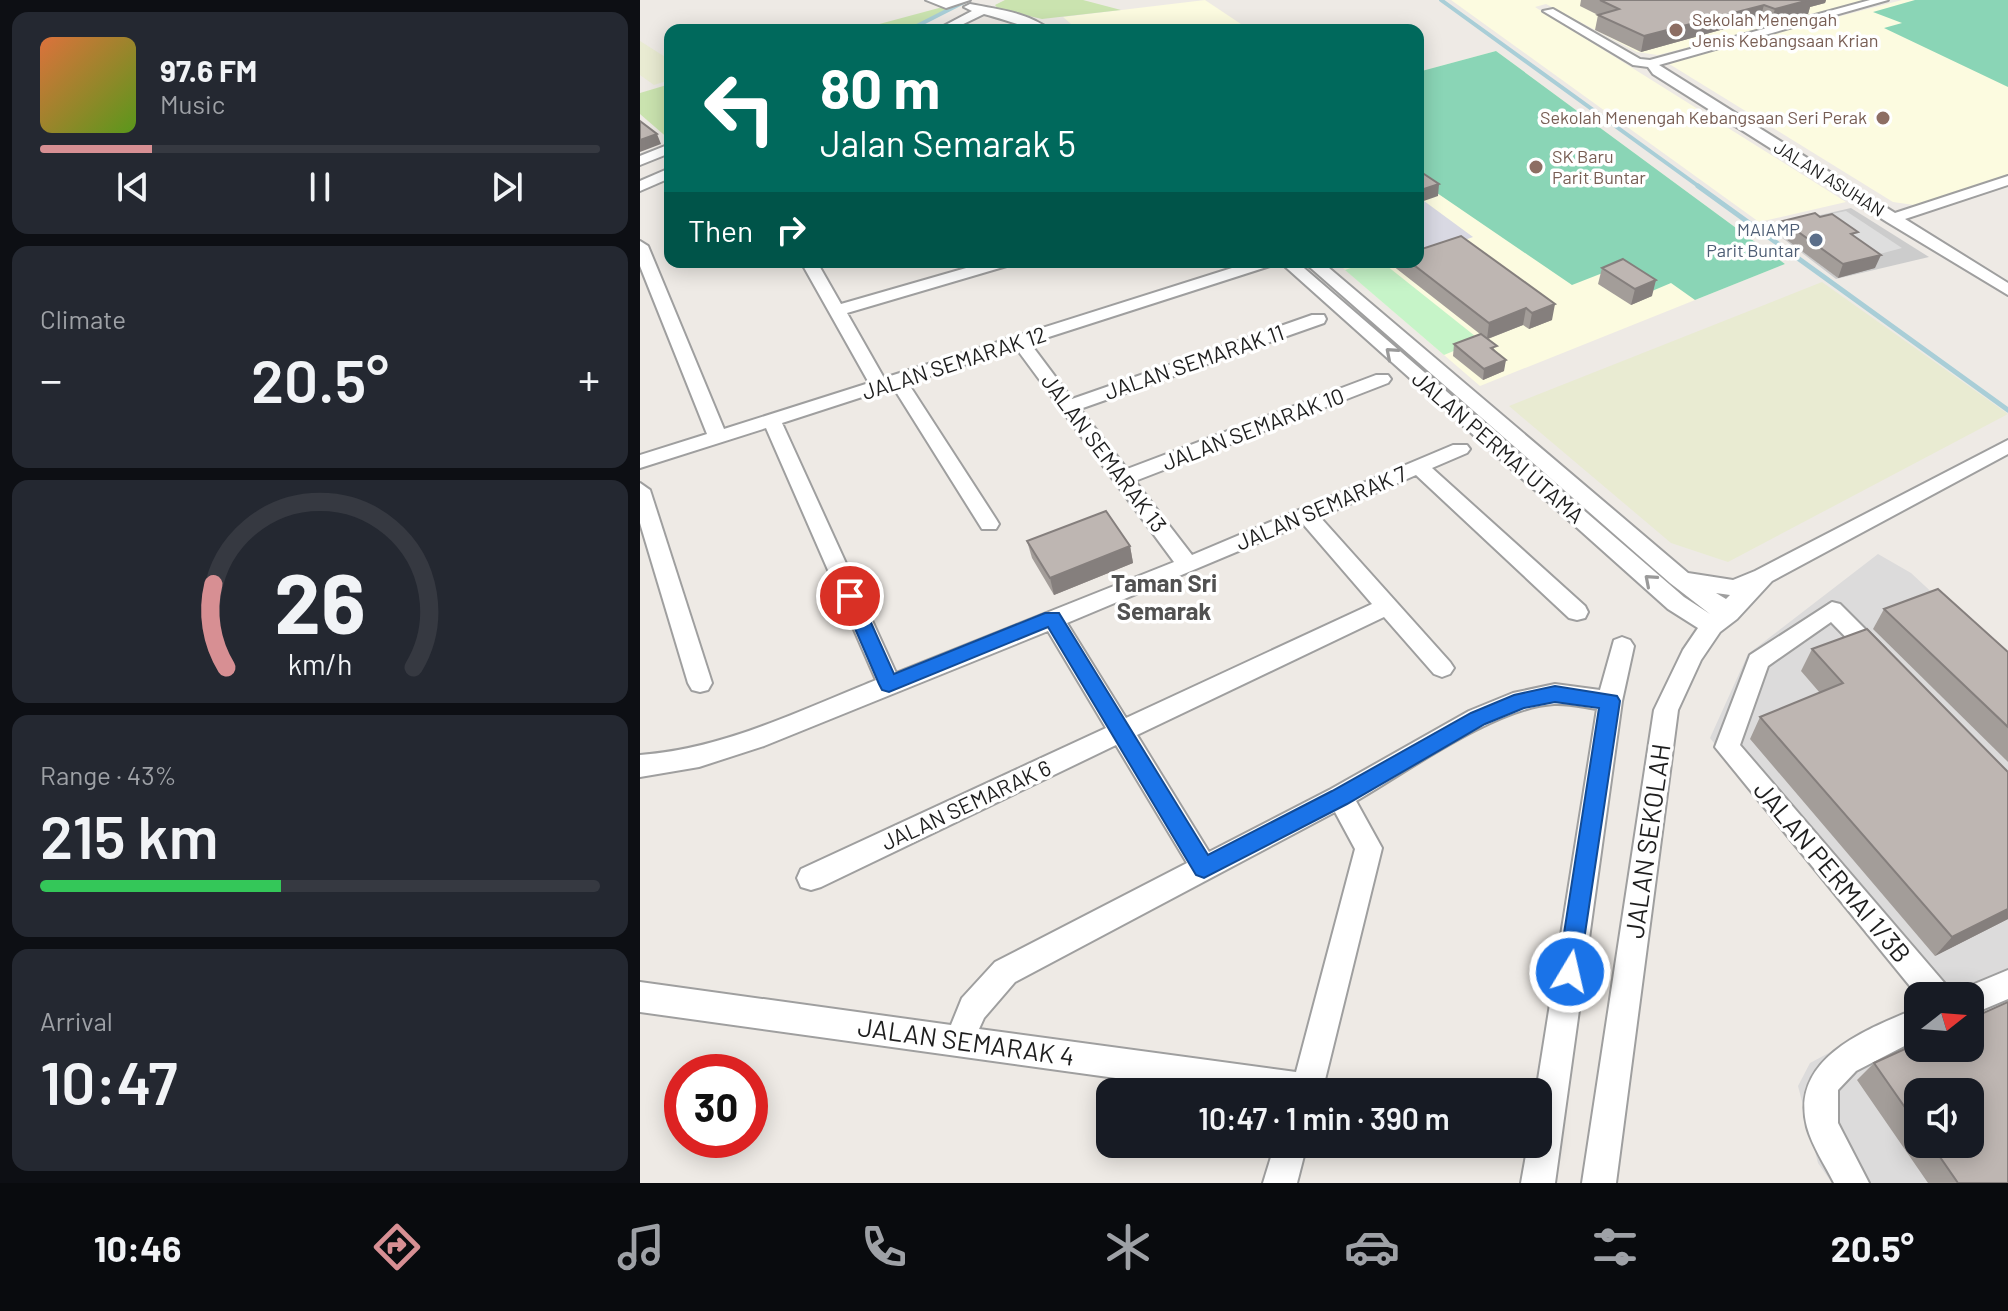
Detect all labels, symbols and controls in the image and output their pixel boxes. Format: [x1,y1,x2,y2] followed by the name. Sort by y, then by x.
[1692,8,1878,51] place label: Sekolah Menengah Jenis Kebangsaan Krian
[1667,21,1685,39] marker: Sekolah Menengah Jenis Kebangsaan Krian
[160,52,257,88] text: 97.6 FM
[820,53,940,120] text: 80 m
[688,56,792,160] icon: left
[160,88,225,119] text: Music
[1540,106,1867,128] place label: Sekolah Menengah Kebangsaan Seri Perak
[1874,109,1892,127] marker: Sekolah Menengah Kebangsaan Seri Perak
[820,121,1076,164] text: Jalan Semarak 5
[1770,135,1889,221] street label: JALAN ASUHAN
[1552,145,1646,188] place label: SK Baru Parit Buntar
[1527,158,1545,176] marker: SK Baru Parit Buntar
[111,165,155,209] icon: previous
[298,165,342,209] icon: pause
[485,165,529,209] icon: next
[769,208,813,252] icon: right
[688,212,753,248] text: Then
[1706,218,1800,261] place label: MAIAMP Parit Buntar
[1807,231,1825,249] marker: MAIAMP Parit Buntar
[40,303,126,334] text: Climate
[1101,318,1287,404] street label: JALAN SEMARAK 11
[858,320,1049,404] street label: JALAN SEMARAK 12
[251,343,389,415] text: 20.5°
[1386,348,1401,363] one-way arrow
[40,352,62,405] text: −
[578,352,600,405] text: +
[1408,365,1590,528] street label: JALAN PERMAI UTAMA
[1037,368,1173,537] street label: JALAN SEMARAK 13
[1158,381,1347,475] street label: JALAN SEMARAK 10
[1231,459,1410,555] street label: JALAN SEMARAK 7
[274,550,366,650] text: 26
[816,562,884,630] pin
[1111,568,1217,625] district label: Taman Sri Semarak
[828,574,872,618] icon: arrive
[1644,575,1659,590] one-way arrow
[288,646,352,681] text: km/h
[1618,741,1676,940] street label: JALAN SEKOLAH
[877,753,1054,855] street label: JALAN SEMARAK 6
[40,759,177,790] text: Range · 43%
[1748,774,1918,968] street label: JALAN PERMAI 1/3B
[40,799,219,871] text: 215 km
[1528,930,1612,1014] position arrow
[1904,982,1984,1062] north arrow
[1904,982,1984,1158] map controls
[40,1005,113,1036] text: Arrival
[856,1010,1076,1071] street label: JALAN SEMARAK 4
[40,1045,178,1117] text: 10:47
[664,1054,768,1158] speed limit sign: 30
[1904,1078,1984,1158] button: sound
[1198,1100,1450,1136] text: 10:47 · 1 min · 390 m
[369,1219,425,1275] icon: directions
[613,1219,669,1275] icon: music
[856,1219,912,1275] icon: phone
[1100,1219,1156,1275] icon: climate
[1344,1219,1400,1275] icon: car
[1587,1219,1643,1275] icon: filters
[94,1226,181,1269] text: 10:46
[1831,1226,1914,1269] text: 20.5°

